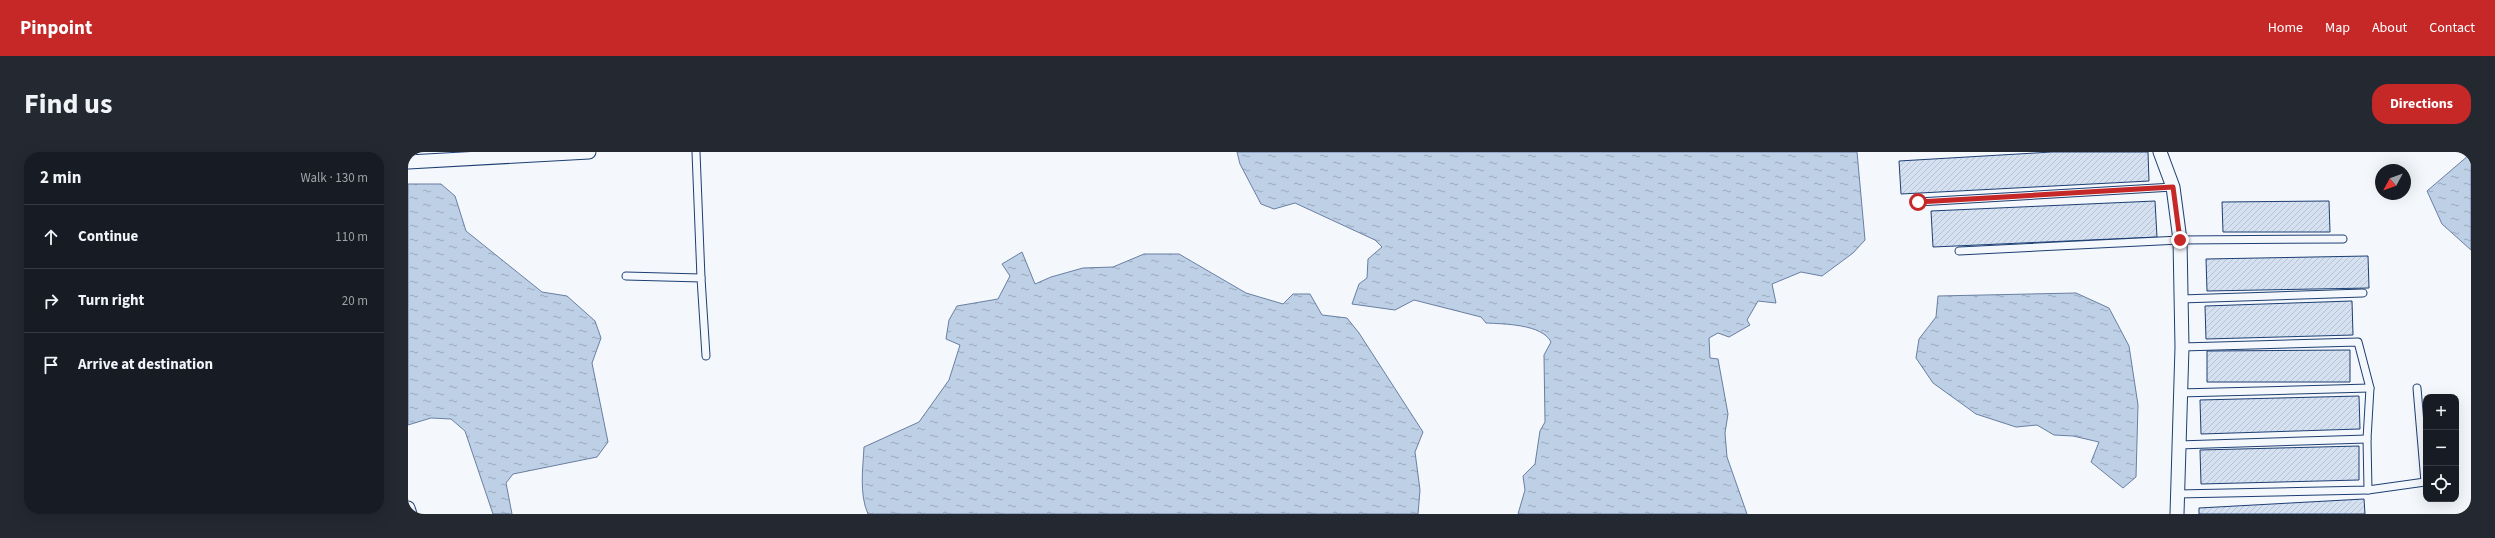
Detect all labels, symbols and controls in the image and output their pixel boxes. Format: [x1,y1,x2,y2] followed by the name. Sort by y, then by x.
[20,15,92,42] text: Pinpoint
[2268,18,2303,38] text: Home
[2325,18,2350,38] text: Map
[2372,18,2407,38] text: About
[2429,18,2475,38] text: Contact
[24,84,112,124] text: Find us
[2372,84,2471,124] button: Directions
[2375,164,2411,200] north arrow
[40,166,81,190] text: 2 min
[300,169,368,187] text: Walk · 130 m
[1909,193,1927,211] route start
[40,226,62,248] icon: ahead
[78,226,138,247] text: Continue
[335,228,368,246] text: 110 m
[2171,231,2189,249] route end
[40,290,62,312] icon: right
[78,290,144,311] text: Turn right
[342,292,368,310] text: 20 m
[40,354,62,376] icon: arrive
[78,354,213,375] text: Arrive at destination
[2423,394,2459,502] map controls
[2423,394,2459,430] button: +
[2423,430,2459,466] button: −
[2423,466,2459,502] button: locate

